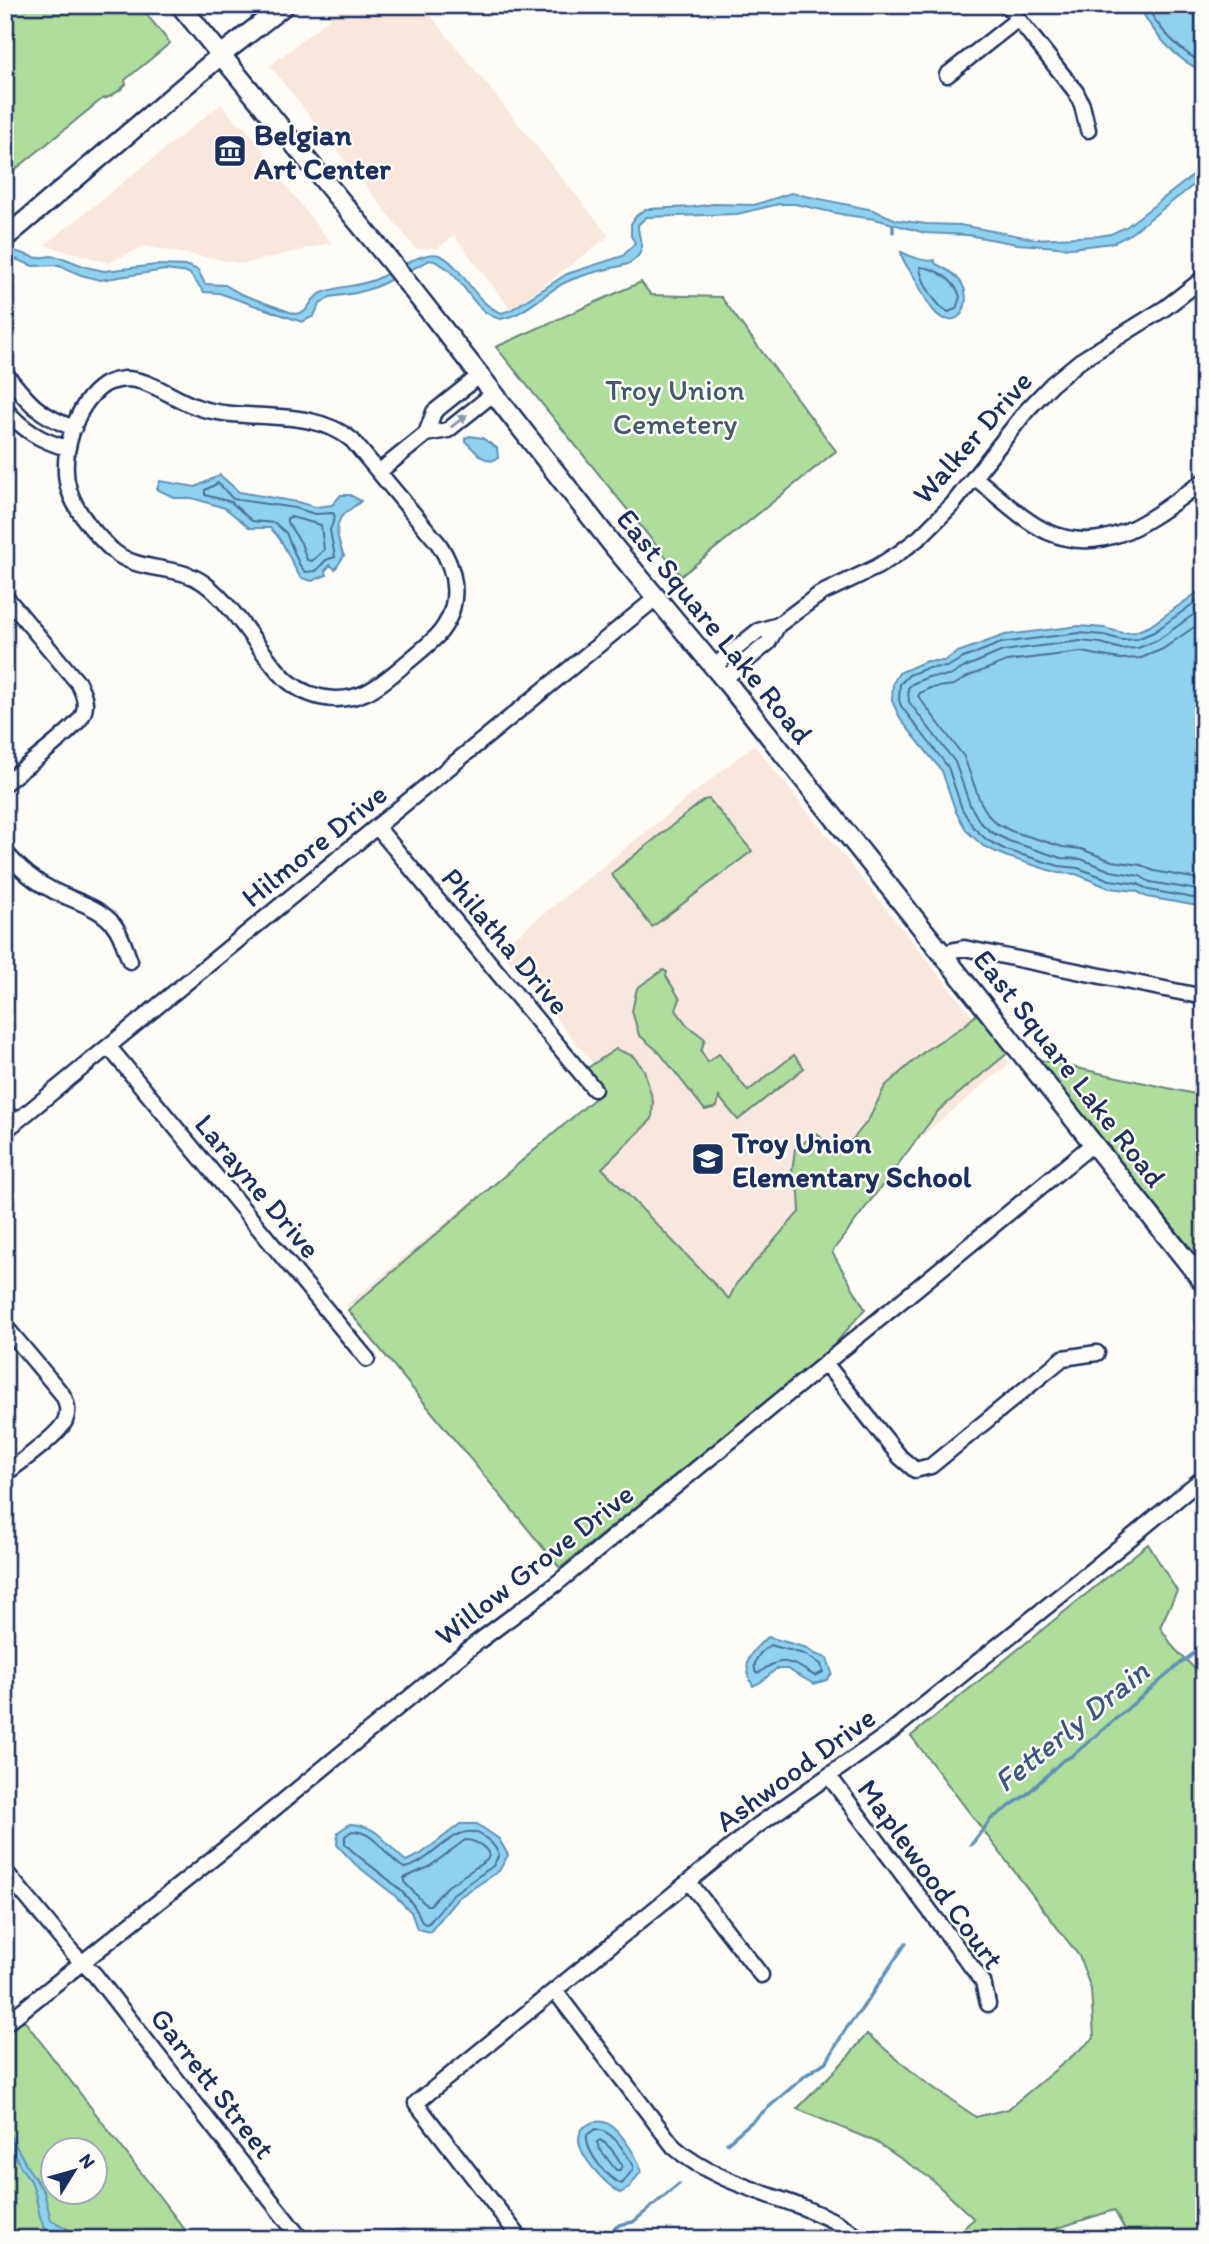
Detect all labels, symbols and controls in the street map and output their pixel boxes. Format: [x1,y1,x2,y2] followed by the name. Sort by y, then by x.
[253,116,391,187] place label: Belgian Art Center
[211,132,249,170] museum icon: Belgian Art Center
[904,363,1040,511] street label: Walker Drive
[605,371,745,442] park label: Troy Union Cemetery
[450,414,467,429] one-way arrow
[609,501,821,751] street label: East Square Lake Road
[234,775,394,915] street label: Hilmore Drive
[434,860,578,1022] street label: Philatha Drive
[966,942,1174,1194] street label: East Square Lake Road
[187,1106,329,1266] street label: Larayne Drive
[731,1124,972,1195] place label: Troy Union Elementary School
[689,1140,727,1178] school or university icon: Troy Union Elementary School
[427,1475,641,1653] street label: Willow Grove Drive
[986,1651,1157,1800] water label: Fetterly Drain
[708,1698,882,1840] street label: Ashwood Drive
[850,1772,1012,1976] street label: Maplewood Court
[142,2000,284,2166] street label: Garrett Street
[38,2136,108,2206] north arrow
[74,2149,100,2173] text: N

